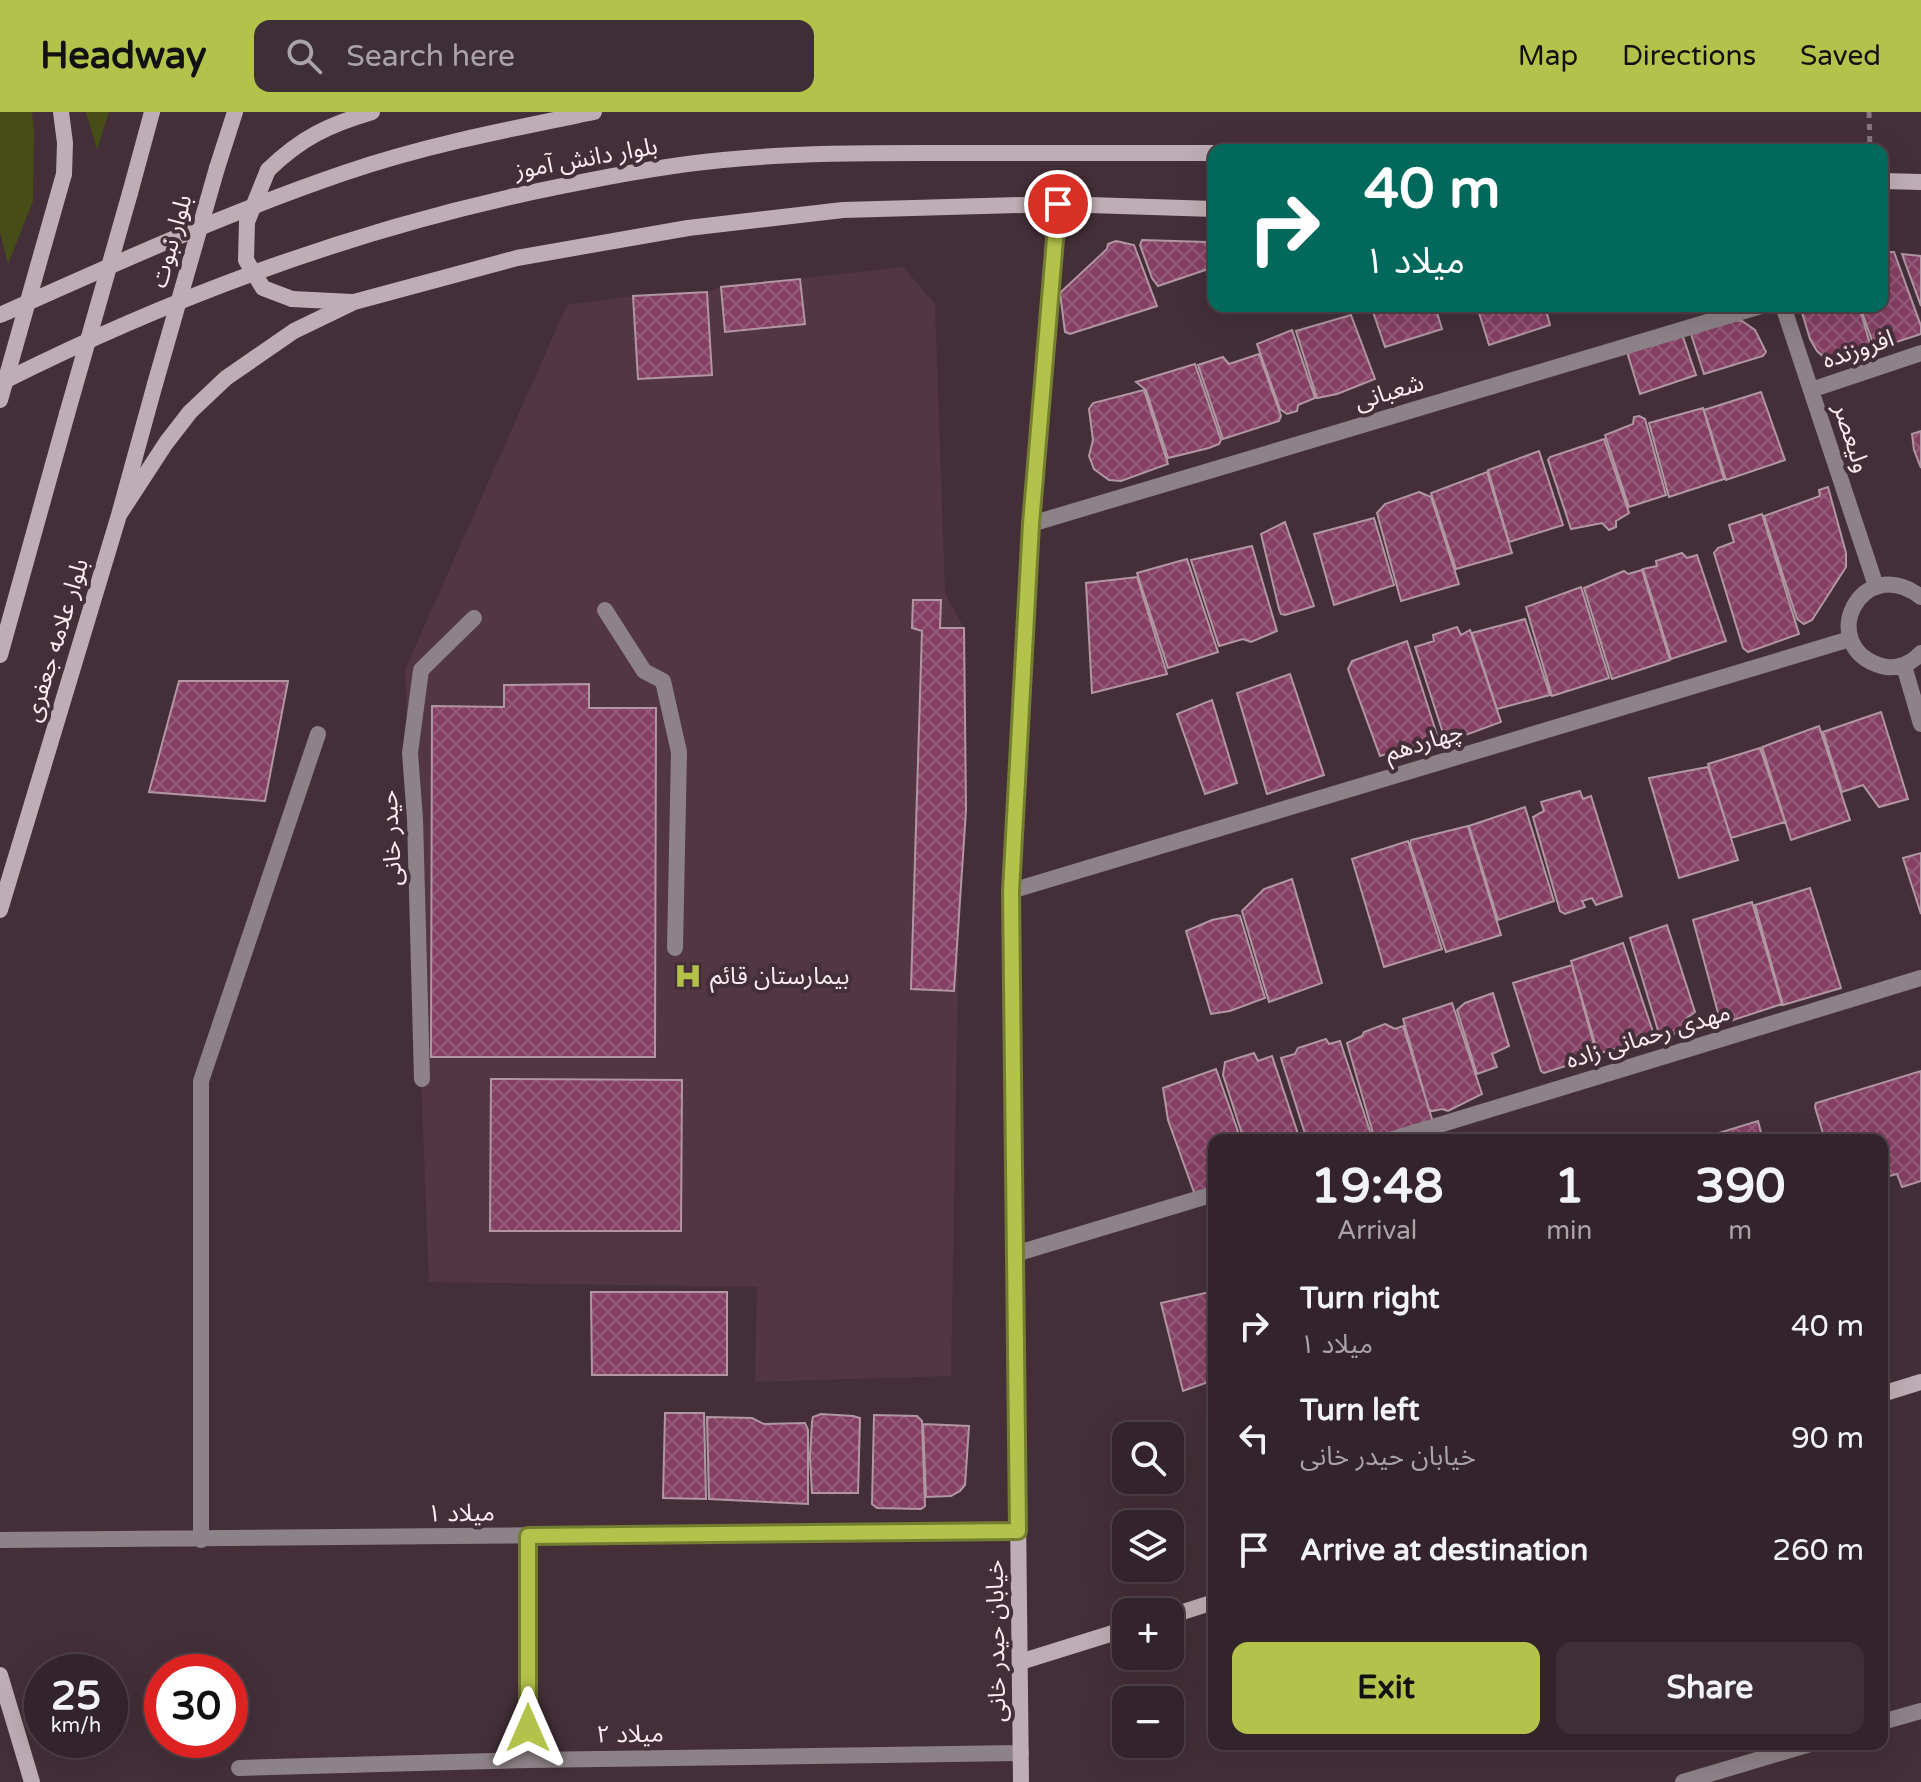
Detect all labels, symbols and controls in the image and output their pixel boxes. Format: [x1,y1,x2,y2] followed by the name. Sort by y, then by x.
[254,20,814,92] search box
[40,33,206,79] text: Headway
[282,34,326,78] icon: search
[346,38,515,75] text: Search here
[1518,39,1578,73] text: Map
[1622,39,1756,73] text: Directions
[1800,39,1881,73] text: Saved
[511,132,660,185] street label: بلوار دانش آموز
[1364,156,1500,223] text: 40 m
[1024,170,1092,238] pin
[1232,176,1336,280] icon: right
[1036,182,1080,226] icon: arrive
[144,191,199,291] street label: بلوار نبوت
[1364,240,1465,283] text: میلاد ۱
[1819,324,1898,375] street label: افروزنده
[1351,368,1427,417] street label: شعبانی
[1826,399,1876,476] street label: ولیعصر
[18,555,95,725] street label: بلوار علامه جعفری
[1382,717,1467,770] street label: چهاردهم
[375,789,408,887] street label: حیدر خانی
[673,961,703,991] hospital icon: بیمارستان قائم
[710,962,849,993] place label: بیمارستان قائم
[1562,998,1734,1075] street label: مهدی رحمانی زاده
[1311,1158,1444,1216] text: 19:48
[1554,1158,1584,1216] text: 1
[1695,1158,1785,1216] text: 390
[1337,1215,1417,1246] text: Arrival
[1546,1215,1592,1246] text: min
[1728,1215,1752,1246] text: m
[1300,1280,1440,1317] text: Turn right
[1232,1304,1276,1348] icon: right
[1791,1308,1864,1345] text: 40 m
[1300,1329,1373,1360] text: میلاد ۱
[1300,1392,1419,1429] text: Turn left
[1232,1416,1276,1460] icon: left
[1791,1420,1864,1457] text: 90 m
[1112,1422,1184,1758] map controls
[1112,1422,1184,1494] button: search
[1300,1441,1476,1472] text: خیابان حیدر خانی
[427,1498,495,1529] street label: میلاد ۱
[1112,1510,1184,1582] button: layers
[1232,1528,1276,1572] icon: arrive
[1300,1532,1588,1569] text: Arrive at destination
[1772,1532,1864,1569] text: 260 m
[981,1560,1012,1722] street label: خیابان حیدر خانی
[1112,1598,1184,1670] button: +
[1232,1642,1540,1734] button: Exit
[1556,1642,1864,1734] button: Share
[144,1654,248,1758] speed limit sign: 30
[51,1672,101,1720] text: 25
[486,1686,570,1770] position arrow
[1112,1686,1184,1758] button: −
[51,1714,101,1738] text: km/h
[596,1719,664,1750] street label: میلاد ۲

